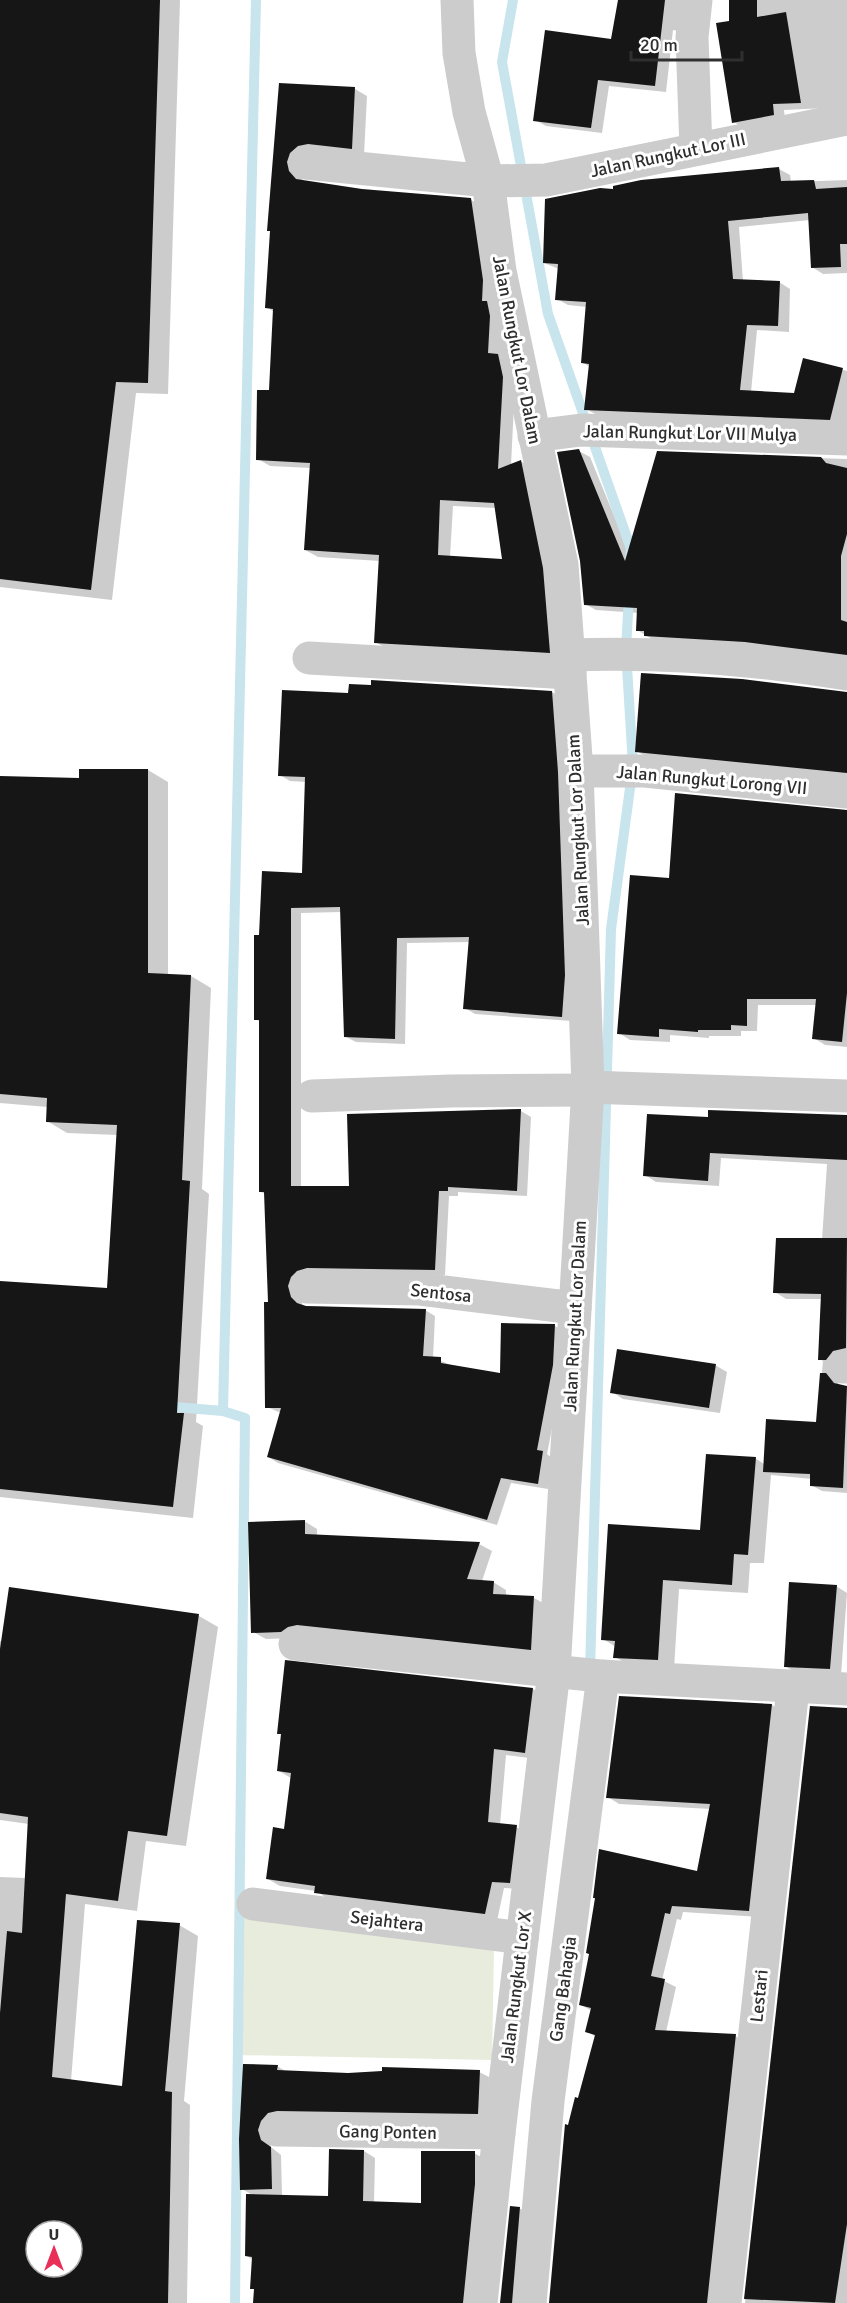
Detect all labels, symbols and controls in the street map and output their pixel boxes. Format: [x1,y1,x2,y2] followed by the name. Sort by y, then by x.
[631,24,742,62] scale bar
[640,34,678,56] text: 20 m
[588,128,748,182] street label: Jalan Rungkut Lor III
[488,254,546,446] street label: Jalan Rungkut Lor Dalam
[583,420,797,446] street label: Jalan Rungkut Lor VII Mulya
[562,734,594,926] street label: Jalan Rungkut Lor Dalam
[616,761,808,799] street label: Jalan Rungkut Lorong VII
[559,1220,591,1412] street label: Jalan Rungkut Lor Dalam
[409,1279,473,1307] street label: Sentosa
[349,1906,425,1936] street label: Sejahtera
[496,1909,536,2064] street label: Jalan Rungkut Lor X
[545,1935,581,2043] street label: Gang Bahagia
[745,1968,773,2024] street label: Lestari
[339,2120,437,2144] street label: Gang Ponten
[24,2219,84,2279] north arrow
[49,2225,59,2245] text: U

